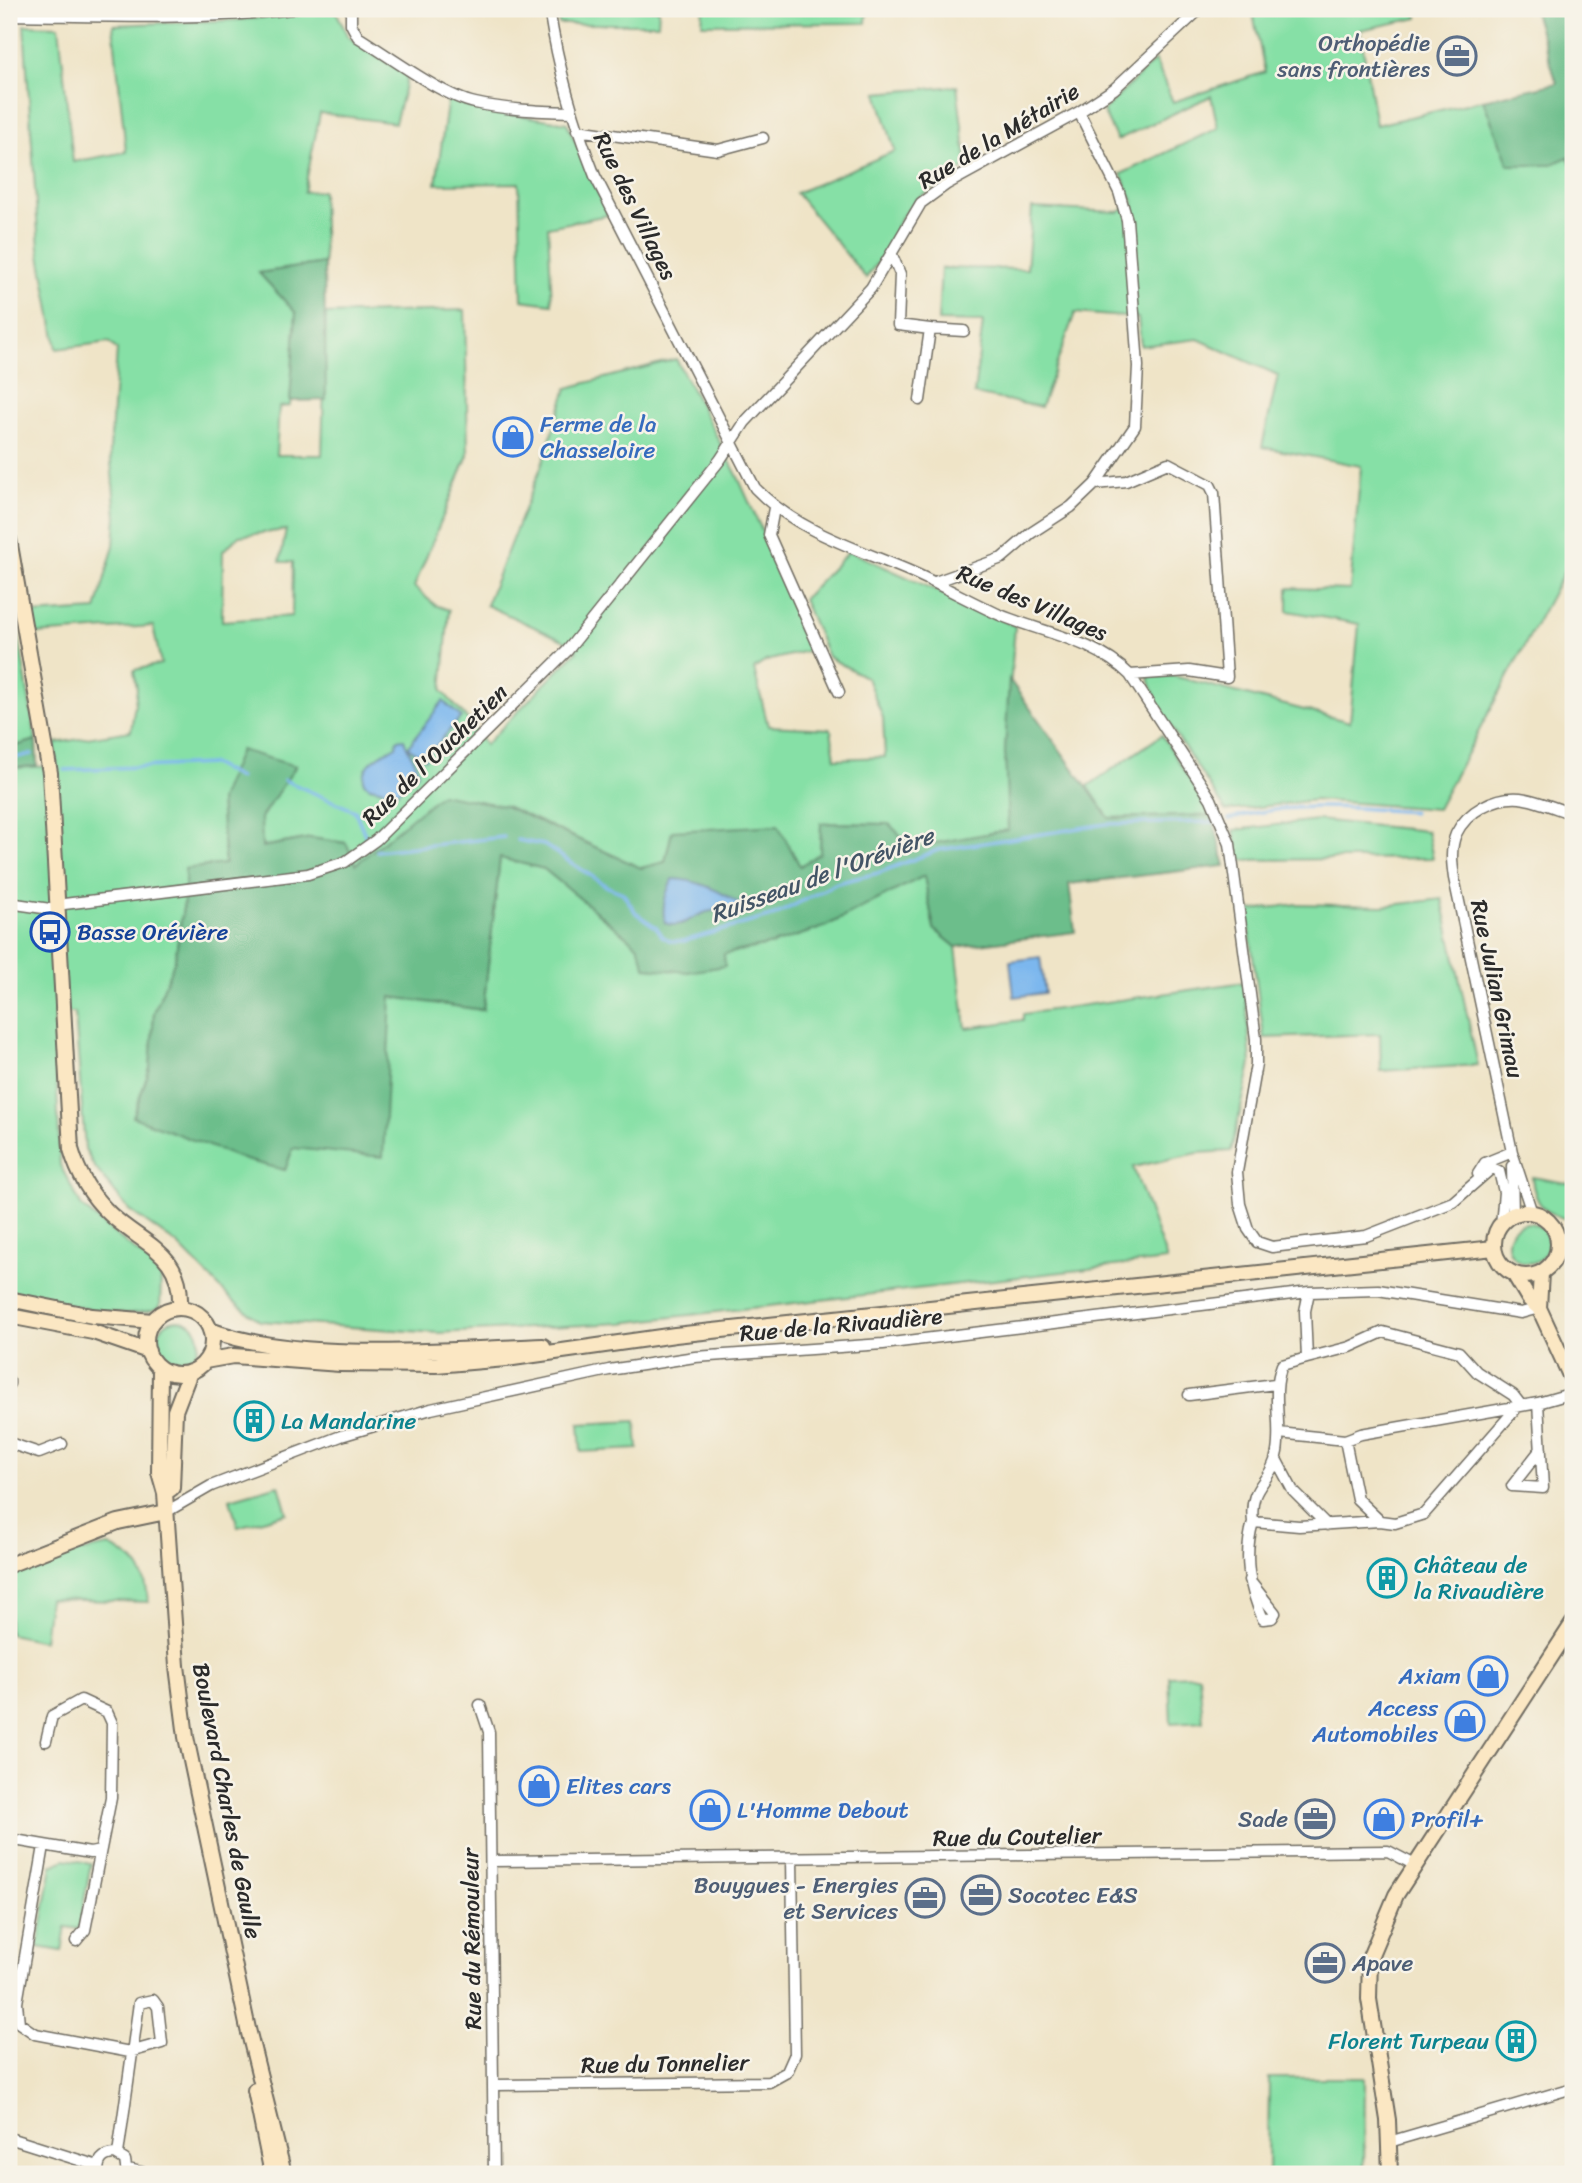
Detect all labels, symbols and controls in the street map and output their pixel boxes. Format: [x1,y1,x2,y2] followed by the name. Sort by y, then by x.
[1276,23,1431,90] place label: Orthopédie sans frontières
[1436,35,1478,77] office icon: Orthopédie sans frontières
[910,71,1088,201] street label: Rue de la Métairie
[581,125,689,288] street label: Rue des Villages
[540,404,657,471] place label: Ferme de la Chasseloire
[492,416,534,458] shop icon: Ferme de la Chasseloire
[950,553,1114,653] street label: Rue des Villages
[352,673,519,836] street label: Rue de l'Ouchetien
[704,814,942,935] water label: Ruisseau de l'Orévière
[1458,896,1536,1083] street label: Rue Julian Grimau
[29,911,71,953] bus stop icon: Basse Orévière
[77,912,228,953] place label: Basse Orévière
[738,1296,944,1354] street label: Rue de la Rivaudière
[233,1400,275,1442] building icon: La Mandarine
[281,1401,417,1442] place label: La Mandarine
[1414,1545,1544,1612] place label: Château de la Rivaudière
[1366,1557,1408,1599] building icon: Château de la Rivaudière
[1467,1655,1509,1697] shop icon: Axiam
[1398,1656,1461,1697] place label: Axiam
[180,1659,274,1943] street label: Boulevard Charles de Gaulle
[1311,1688,1438,1755] place label: Access Automobiles
[1444,1700,1486,1742] shop icon: Access Automobiles
[518,1765,560,1807] shop icon: Elites cars
[566,1766,671,1807] place label: Elites cars
[689,1789,731,1831] shop icon: L'Homme Debout
[737,1790,909,1831] place label: L'Homme Debout
[1294,1798,1336,1840] office icon: Sade
[1363,1798,1405,1840] shop icon: Profil+
[1238,1799,1288,1840] place label: Sade
[1411,1799,1484,1840] place label: Profil+
[933,1815,1103,1859] street label: Rue du Coutelier
[450,1846,494,2030] street label: Rue du Rémouleur
[694,1865,898,1932] place label: Bouygues - Energies et Services
[960,1874,1002,1916] office icon: Socotec E&S
[1008,1875,1138,1916] place label: Socotec E&S
[904,1877,946,1919] office icon: Bouygues - Energies et Services
[1304,1942,1346,1984] office icon: Apave
[1351,1943,1413,1984] place label: Apave
[1495,2020,1537,2062] building icon: Florent Turpeau
[1328,2021,1489,2062] place label: Florent Turpeau
[581,2042,751,2086] street label: Rue du Tonnelier

